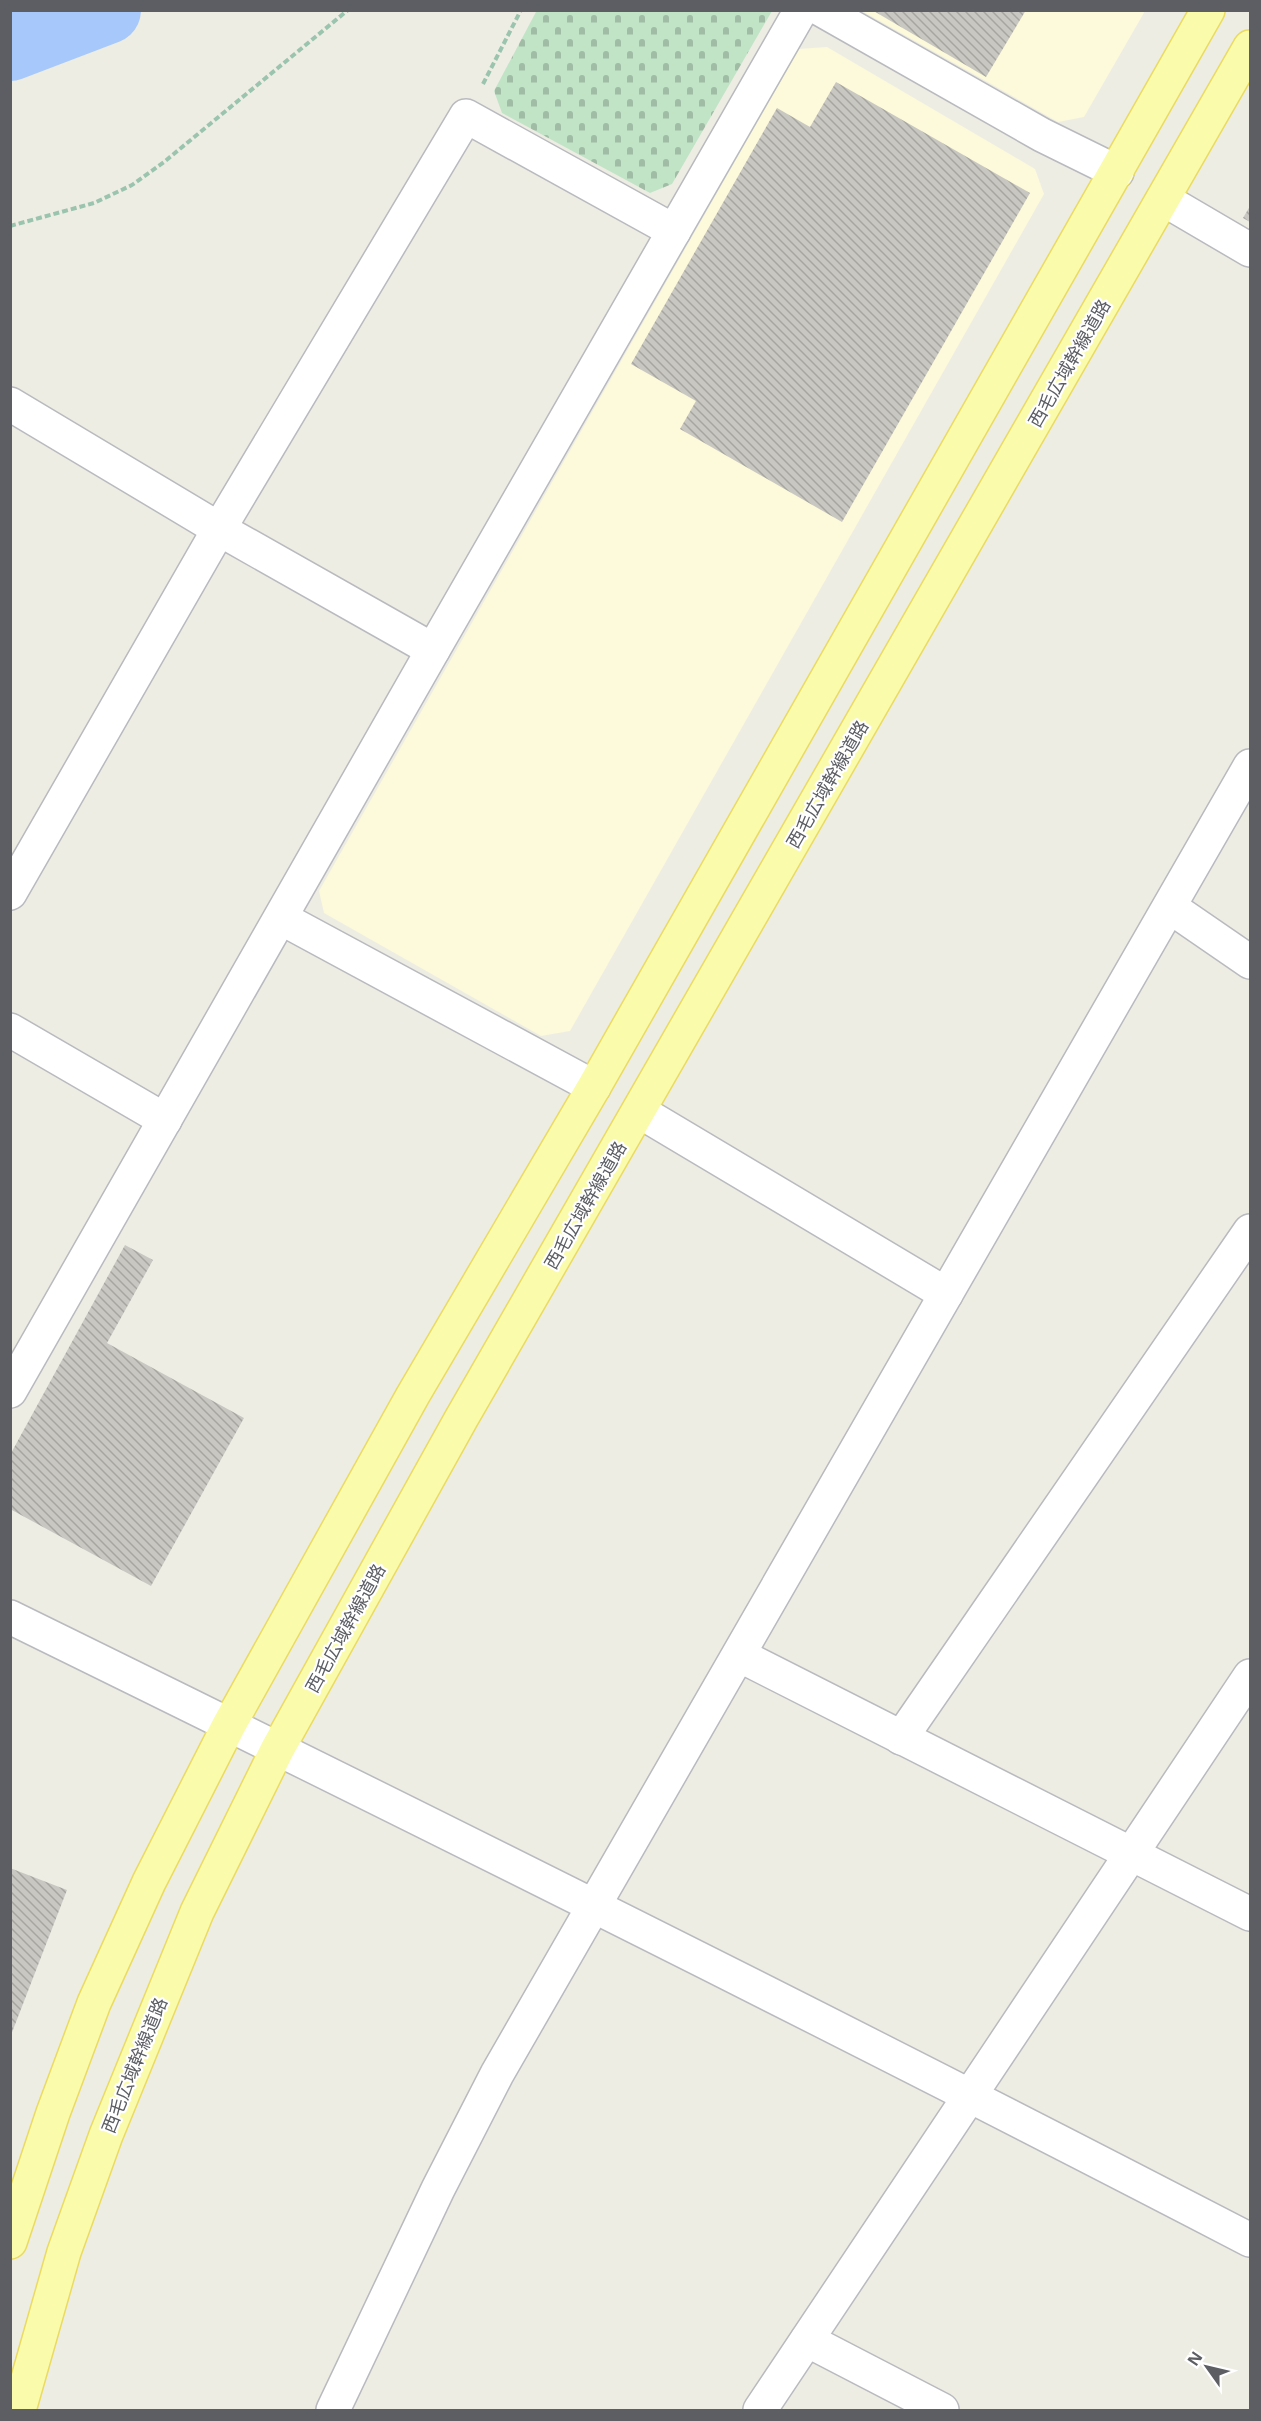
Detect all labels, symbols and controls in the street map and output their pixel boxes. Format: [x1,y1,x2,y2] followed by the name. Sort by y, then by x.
[1023,295,1115,431] street label: 西毛広域幹線道路
[781,716,873,852] street label: 西毛広域幹線道路
[539,1137,631,1273] street label: 西毛広域幹線道路
[300,1559,390,1697] street label: 西毛広域幹線道路
[96,1994,172,2136] street label: 西毛広域幹線道路
[1177,2337,1237,2397] north arrow
[1182,2347,1207,2370] text: N

